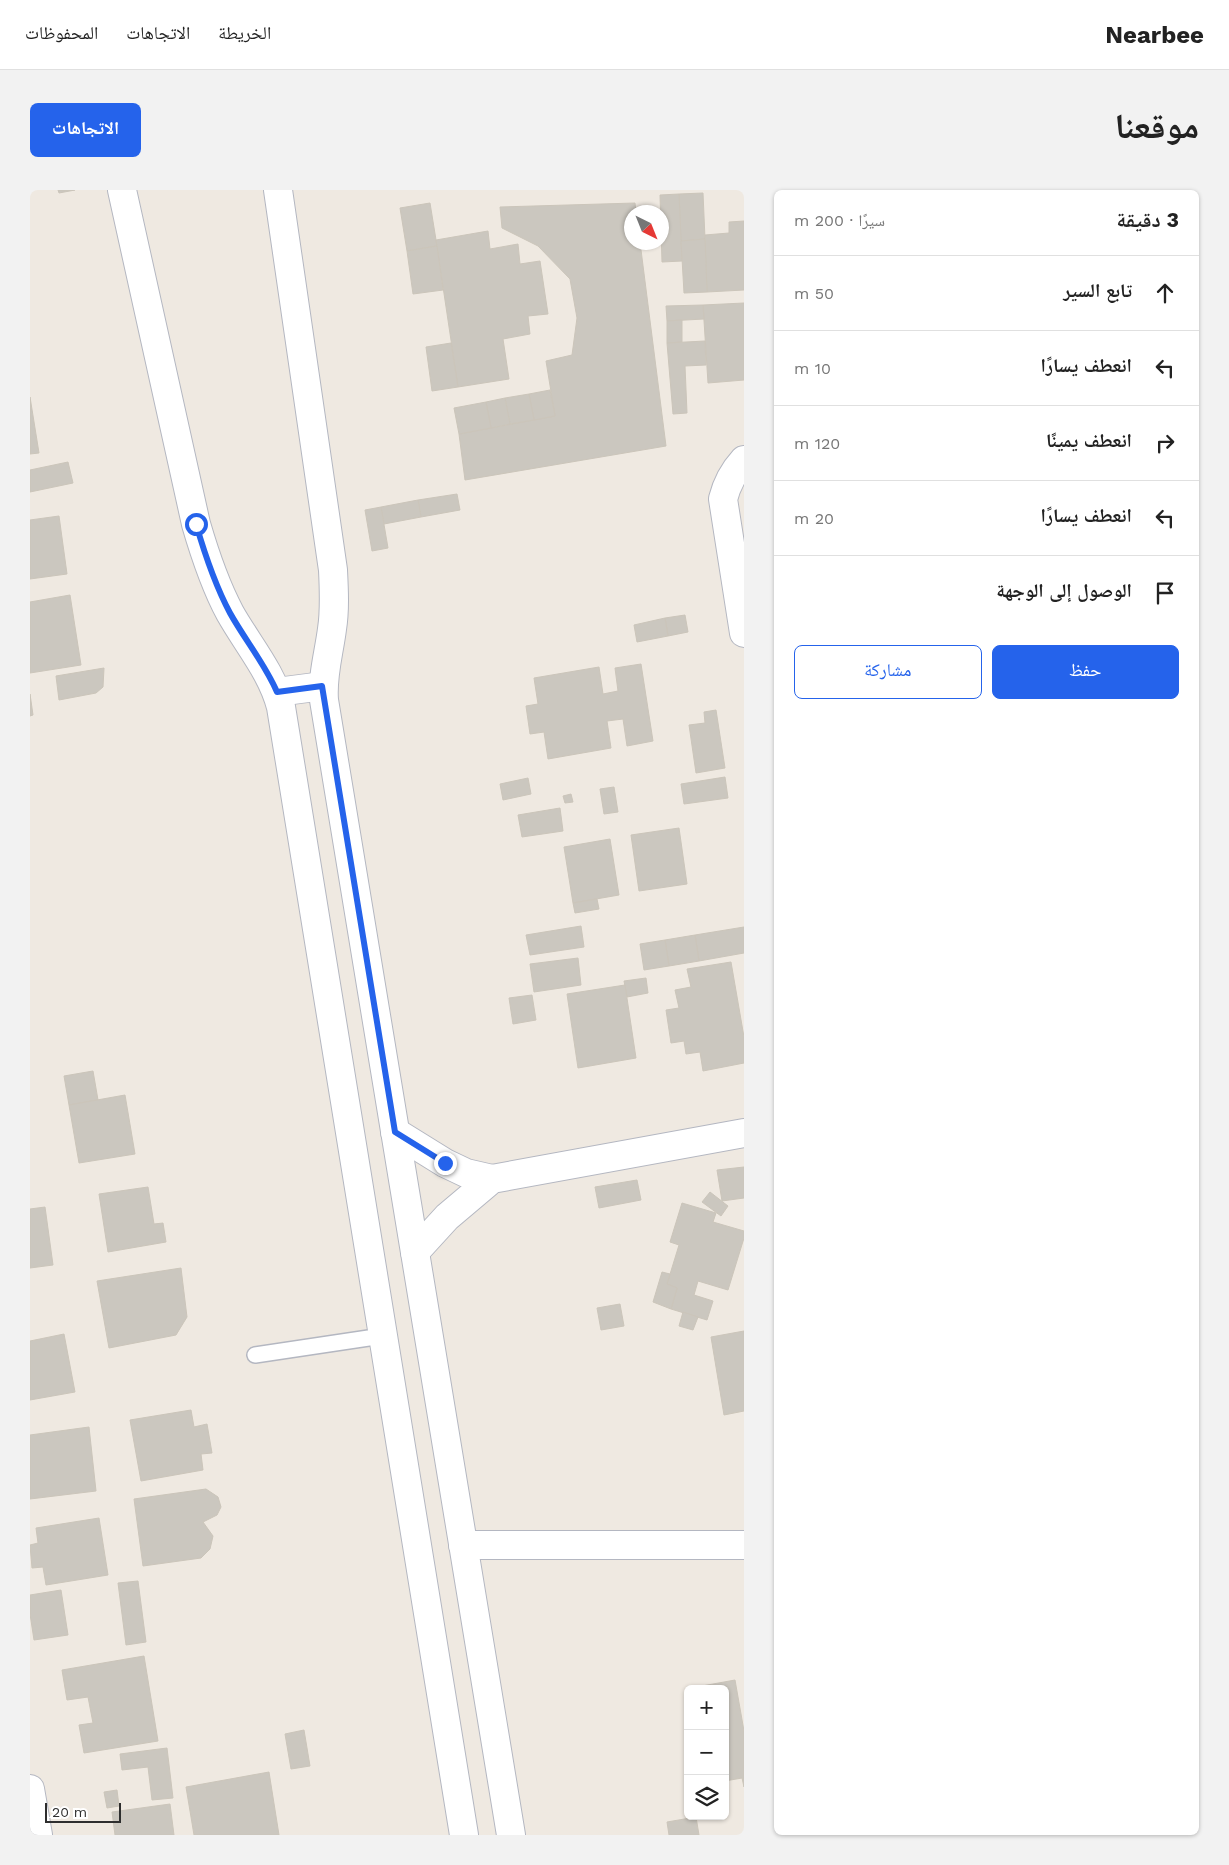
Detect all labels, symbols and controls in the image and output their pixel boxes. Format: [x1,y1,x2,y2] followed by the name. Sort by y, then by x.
[1105,21,1204,49] text: Nearbee
[25,22,98,43] text: المحفوظات
[126,22,190,43] text: الاتجاهات
[218,22,271,43] text: الخريطة
[30,103,141,157] button: الاتجاهات
[1114,105,1199,147] text: موقعنا
[624,205,669,250] north arrow
[1116,207,1179,232] text: 3 دقيقة
[794,211,885,230] text: سيرًا · 200 m
[1063,279,1132,302] text: تابع السير
[1151,279,1179,307] icon: ahead
[794,284,834,303] text: 50 m
[1040,354,1132,377] text: انعطف يسارًا
[1151,354,1179,382] icon: left
[794,359,831,378] text: 10 m
[1046,429,1132,452] text: انعطف يمينًا
[1151,429,1179,457] icon: right
[794,434,840,453] text: 120 m
[1040,504,1132,527] text: انعطف يسارًا
[1151,504,1179,532] icon: left
[794,509,834,528] text: 20 m
[185,513,208,536] route start
[996,579,1132,602] text: الوصول إلى الوجهة
[1151,579,1179,607] icon: arrive
[794,645,982,699] button: مشاركة
[992,645,1179,699] button: حفظ
[434,1152,457,1175] route end
[684,1685,729,1820] map controls
[684,1685,729,1730] button: +
[684,1730,729,1775] button: −
[684,1775,729,1820] button: layers
[45,1800,121,1823] scale bar
[52,1804,87,1820] text: 20 m

